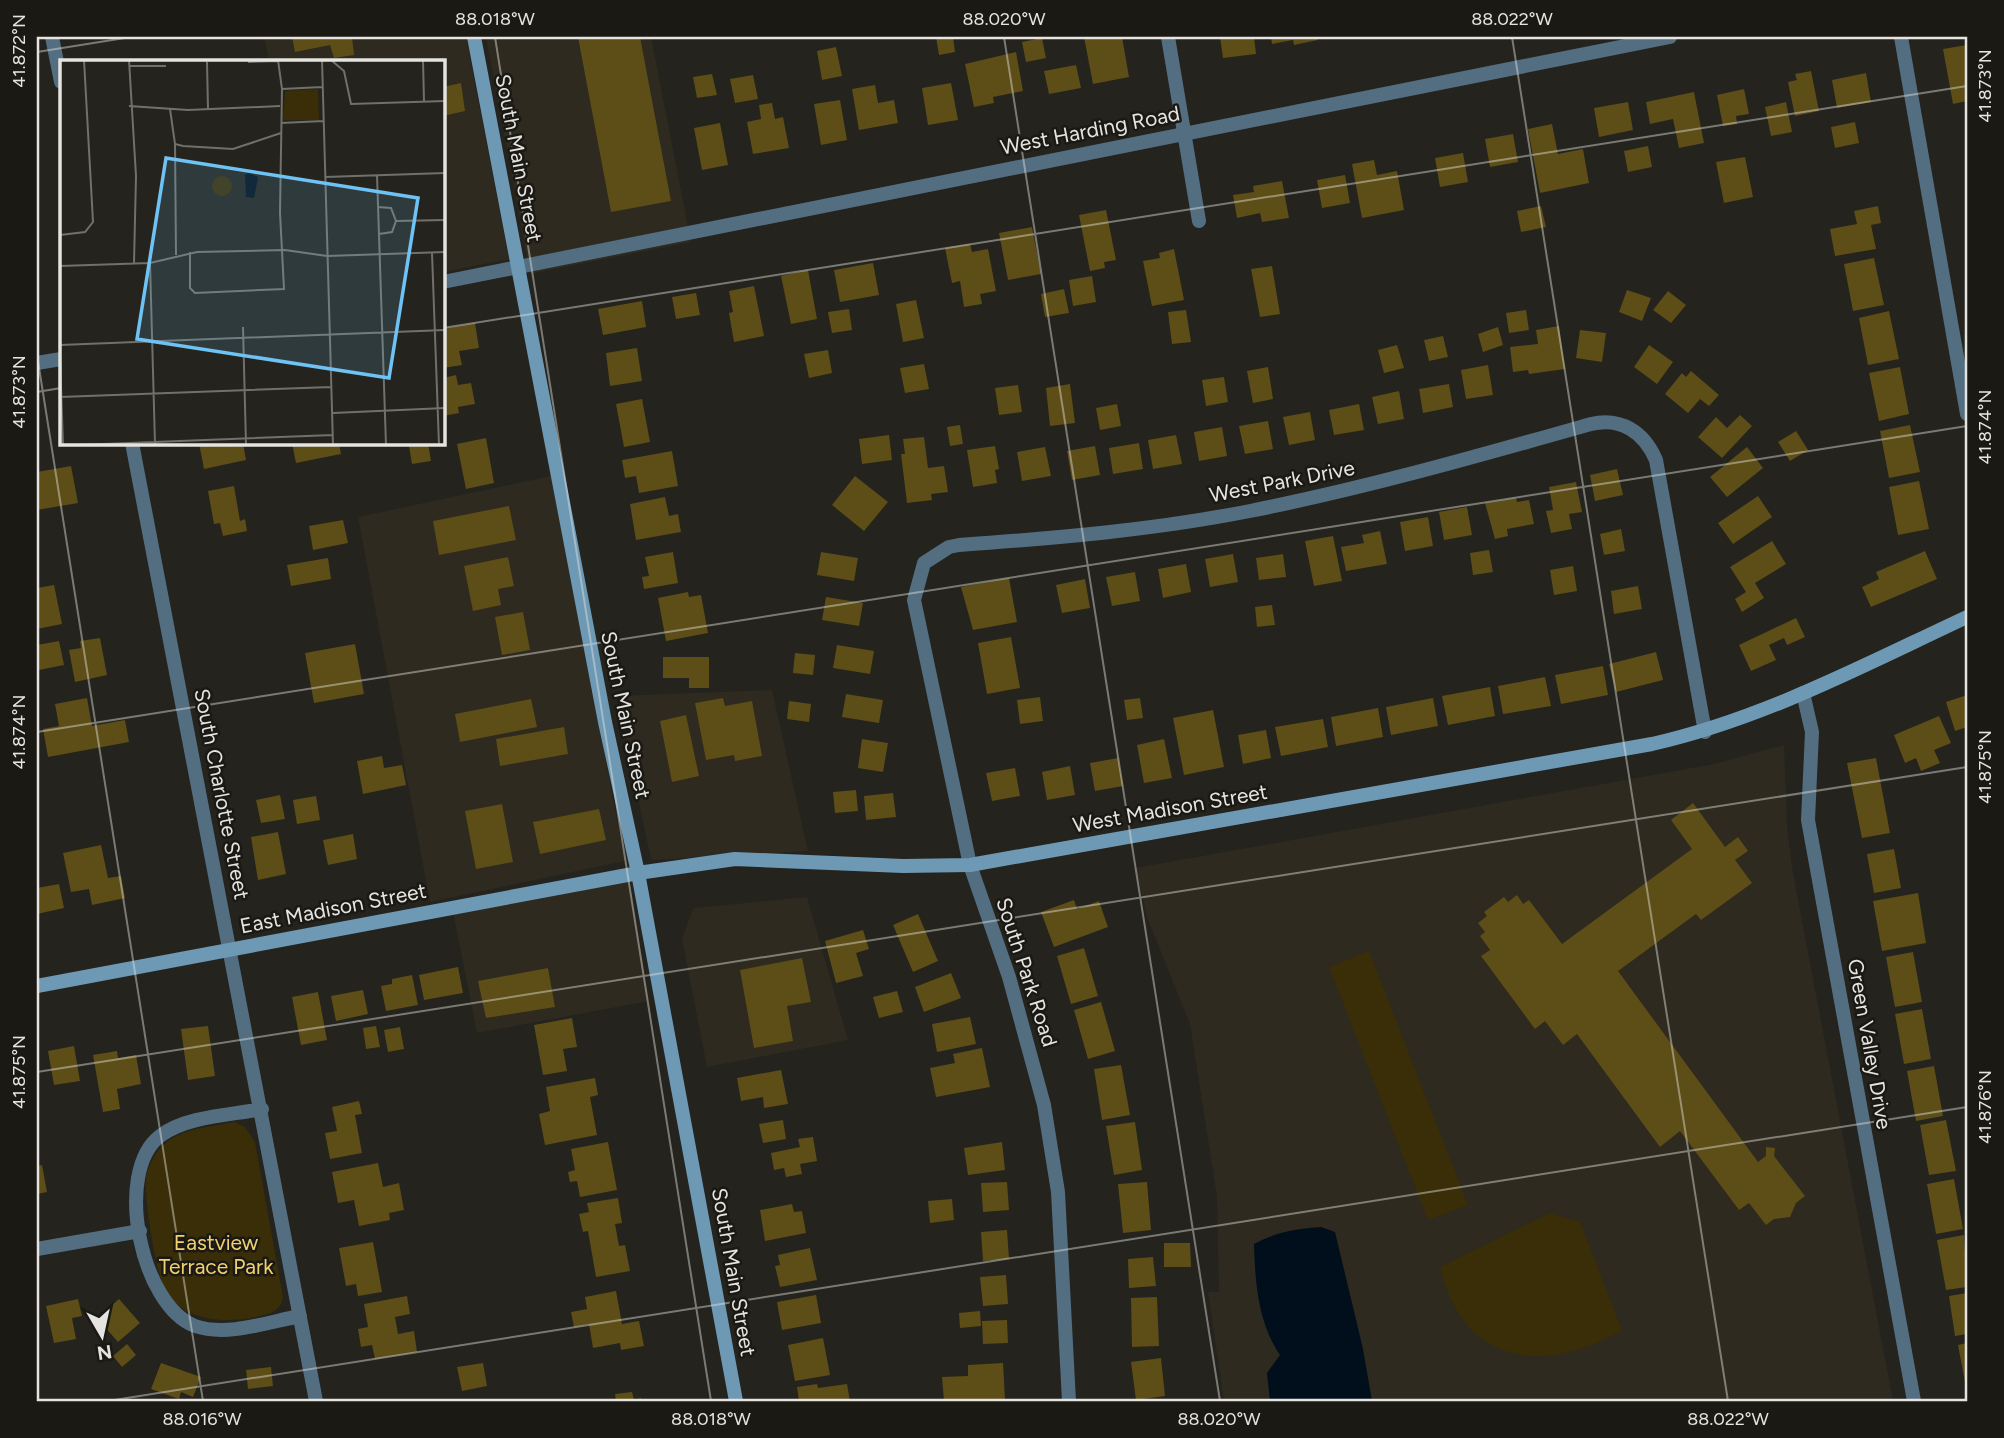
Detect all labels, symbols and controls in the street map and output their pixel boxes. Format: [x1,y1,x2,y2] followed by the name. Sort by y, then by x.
[455,8,536,30] text: 88.018°W
[963,8,1046,30] text: 88.020°W
[1471,8,1553,30] text: 88.022°W
[8,14,30,88] text: 41.872°N
[1974,49,1996,123] text: 41.873°N
[60,60,444,444] inset map
[490,72,548,244] street label: South Main Street
[998,100,1182,160] street label: West Harding Road
[8,355,30,429] text: 41.873°N
[1974,390,1996,464] text: 41.874°N
[1207,455,1357,507] street label: West Park Drive
[596,629,656,801] street label: South Main Street
[189,686,255,902] street label: South Charlotte Street
[8,695,30,769] text: 41.874°N
[1974,730,1996,804] text: 41.875°N
[1071,779,1269,837] street label: West Madison Street
[238,878,428,938] street label: East Madison Street
[991,894,1063,1050] street label: South Park Road
[1843,957,1897,1131] street label: Green Valley Drive
[8,1035,30,1109] text: 41.875°N
[1974,1070,1996,1144] text: 41.876°N
[707,1186,761,1358] street label: South Main Street
[159,1230,274,1279] park label: Eastview Terrace Park
[66,1302,136,1372] north arrow
[96,1340,114,1365] text: N
[163,1408,242,1430] text: 88.016°W
[671,1408,752,1430] text: 88.018°W
[1178,1408,1261,1430] text: 88.020°W
[1687,1408,1769,1430] text: 88.022°W

